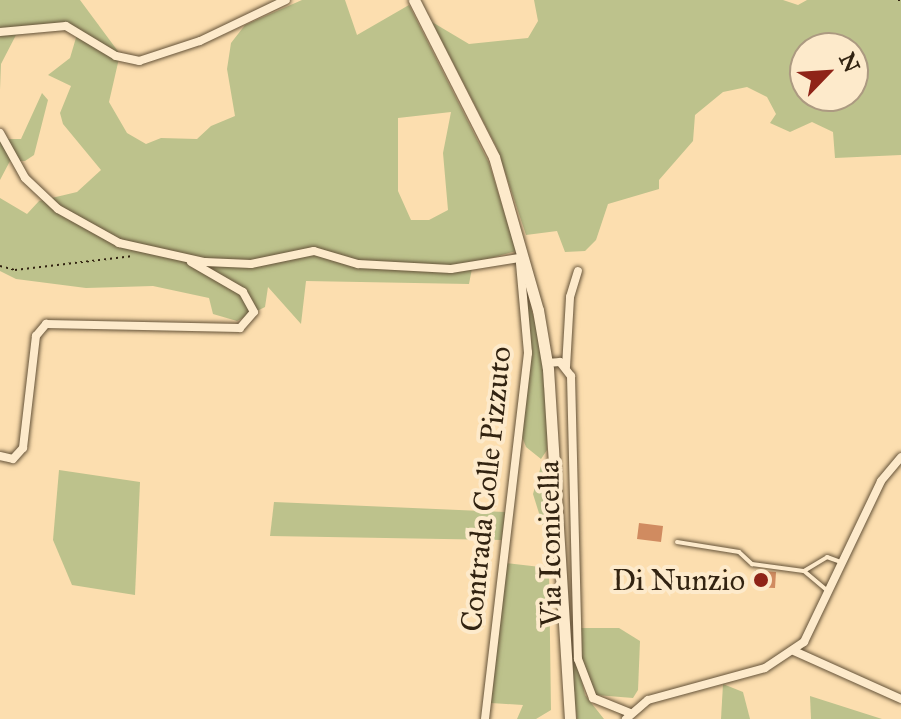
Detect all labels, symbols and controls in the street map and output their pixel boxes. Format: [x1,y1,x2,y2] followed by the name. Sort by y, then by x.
[789,32,869,112] north arrow
[833,48,866,77] text: N
[453,345,519,633] street label: Contrada Colle Pizzuto
[531,460,569,628] street label: Via Iconicella
[612,562,745,598] place label: Di Nunzio
[752,571,770,589] marker: Di Nunzio

